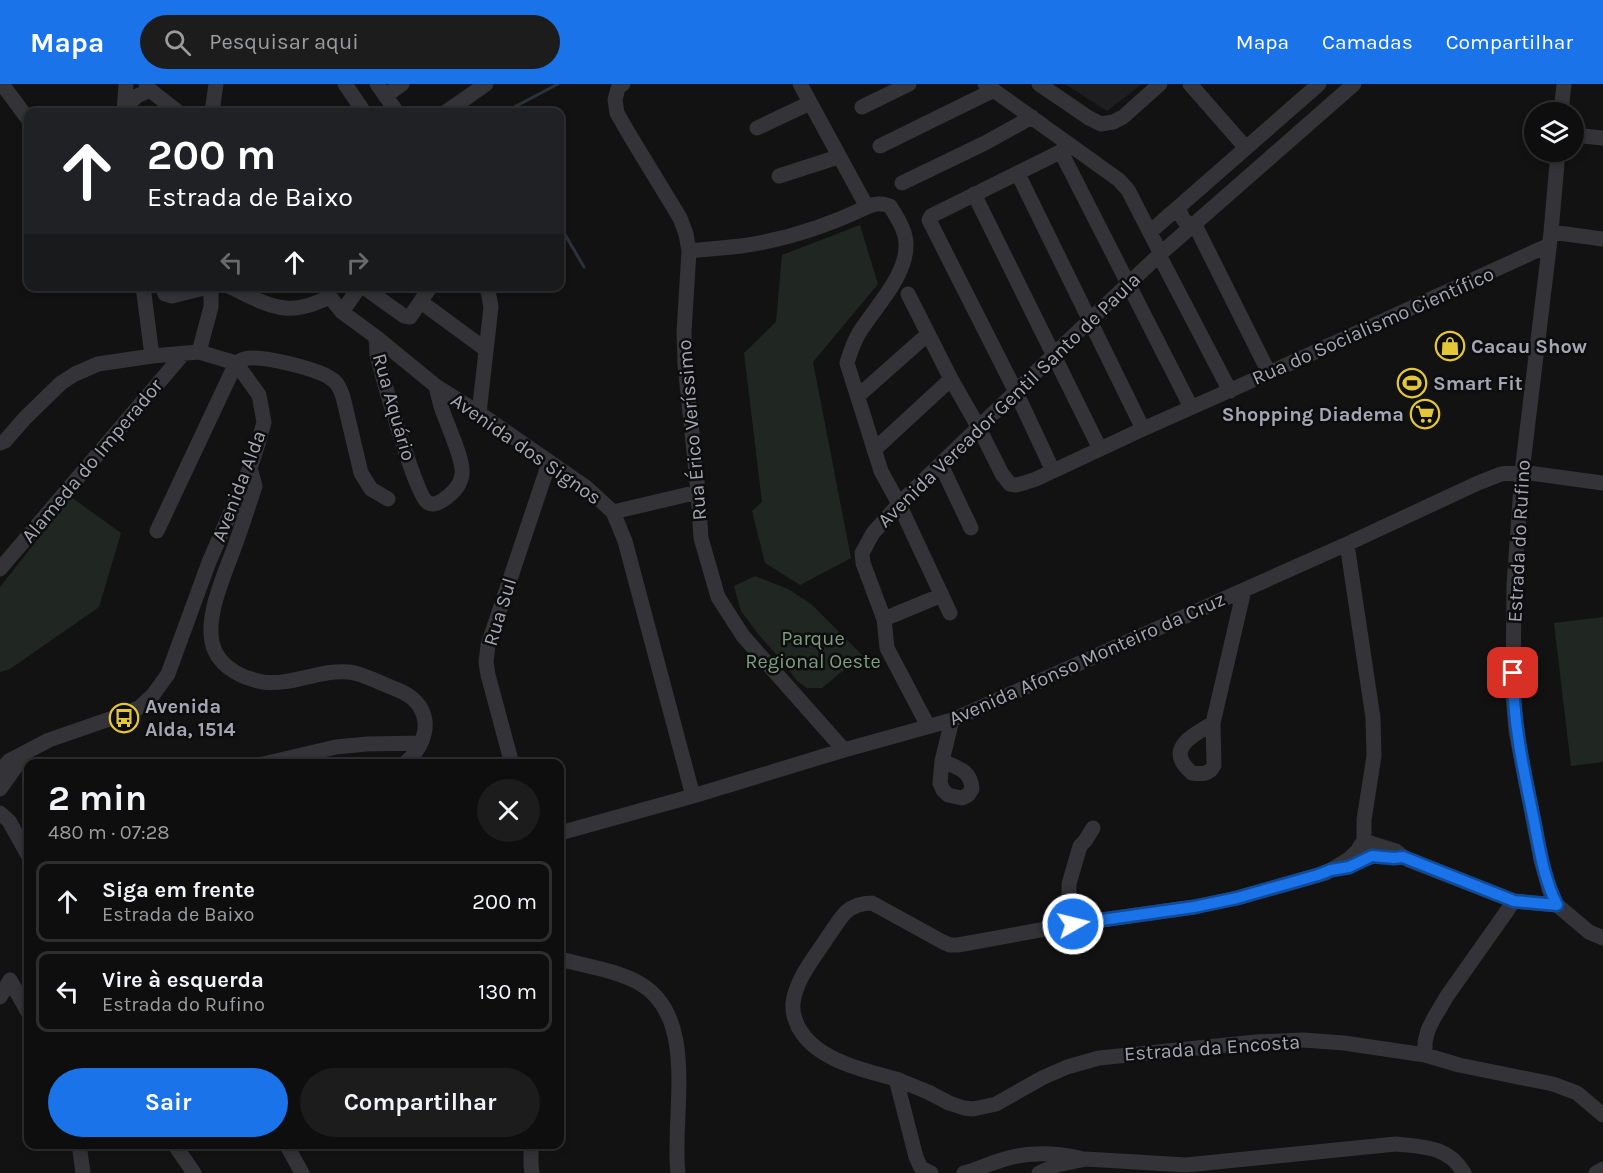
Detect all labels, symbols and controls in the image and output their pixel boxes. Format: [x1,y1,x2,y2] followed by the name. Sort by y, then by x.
[140,15,560,69] search box
[30,26,104,59] text: Mapa
[161,26,194,59] icon: search
[209,29,359,55] text: Pesquisar aqui
[1236,30,1289,54] text: Mapa
[1322,30,1413,54] text: Camadas
[1446,30,1573,54] text: Compartilhar
[1524,102,1584,162] map controls
[1524,102,1584,162] button: layers
[147,130,276,180] text: 200 m
[48,132,126,210] icon: ahead
[147,181,353,213] text: Estrada de Baixo
[215,246,248,279] icon: left
[278,246,311,279] icon: ahead
[341,246,374,279] icon: right
[1248,262,1498,390] street label: Rua do Socialismo Científico
[873,268,1145,532] street label: Avenida Vereador Gentil Santo de Paula
[1434,330,1466,362] shop icon: Cacau Show
[1471,335,1587,358] place label: Cacau Show
[672,339,711,521] street label: Rua Érico Veríssimo
[368,351,420,463] street label: Rua Aquário
[1396,367,1428,399] sports icon: Smart Fit
[1433,372,1523,395] place label: Smart Fit
[17,374,168,548] street label: Alameda do Imperador
[447,389,605,509] street label: Avenida dos Signos
[1409,398,1441,430] supermarket icon: Shopping Diadema
[1222,403,1404,426] place label: Shopping Diadema
[207,427,271,545] street label: Avenida Alda
[1503,459,1535,623] street label: Estrada do Rufino
[479,575,521,649] street label: Rua Sul
[945,588,1229,730] street label: Avenida Afonso Monteiro da Cruz
[745,627,881,673] park label: Parque Regional Oeste
[1487,647,1538,698] pin
[1496,656,1529,689] icon: arrive
[145,695,236,741] place label: Avenida Alda, 1514
[108,702,140,734] bus stop icon: Avenida Alda, 1514
[48,777,147,819] text: 2 min
[477,779,540,842] button: close
[48,821,170,844] text: 480 m · 07:28
[102,877,255,903] text: Siga em frente
[51,885,84,918] icon: ahead
[472,889,537,915] text: 200 m
[1041,892,1105,956] position arrow
[102,903,255,926] text: Estrada de Baixo
[102,967,264,993] text: Vire à esquerda
[51,975,84,1008] icon: left
[478,979,537,1005] text: 130 m
[102,993,265,1016] text: Estrada do Rufino
[1123,1030,1301,1066] street label: Estrada da Encosta
[48,1068,288,1137] button: Sair
[300,1068,540,1137] button: Compartilhar

